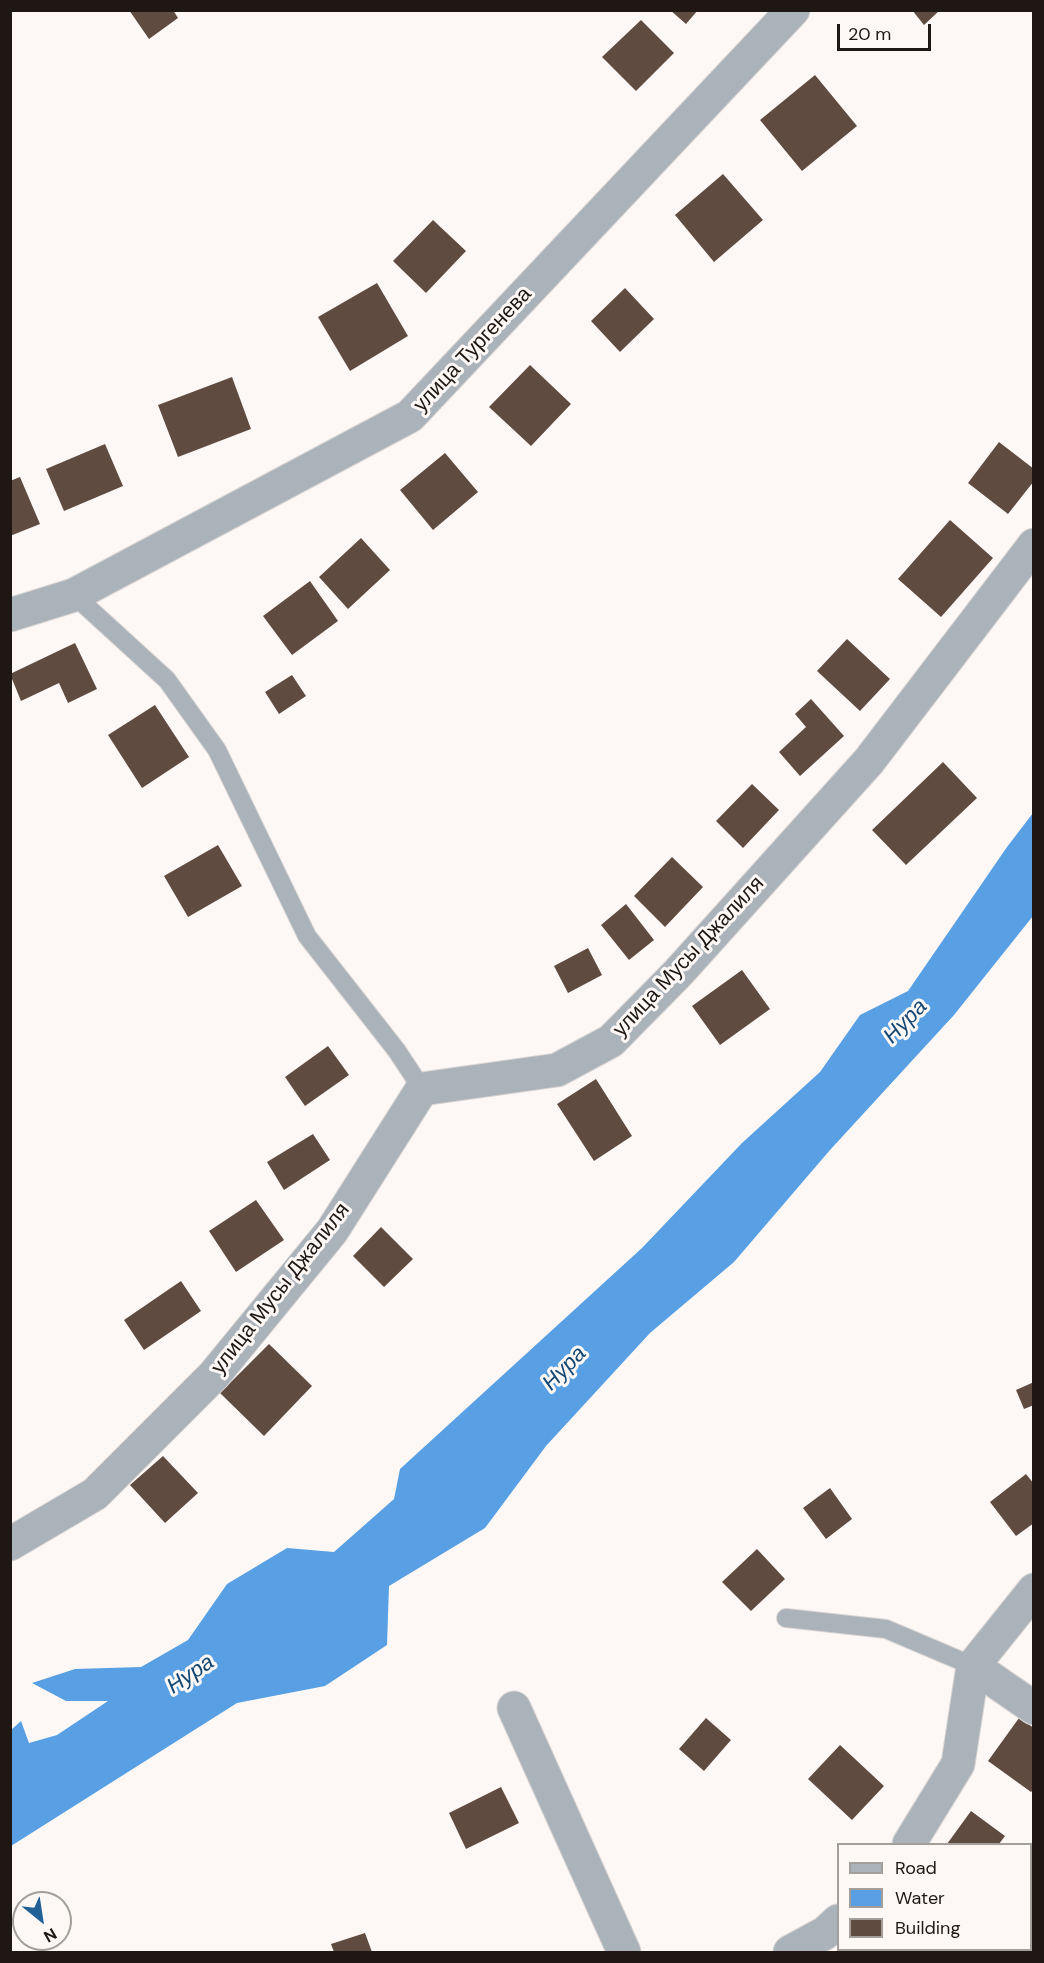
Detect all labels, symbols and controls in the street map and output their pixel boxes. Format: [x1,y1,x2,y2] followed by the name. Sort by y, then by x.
[840,12,934,50] scale bar
[848,22,891,46] text: 20 m
[409,282,537,418] street label: улица Тургенева
[608,872,770,1042] street label: улица Мусы Джалиля
[879,994,933,1050] water label: Нура
[206,1198,356,1380] street label: улица Мусы Джалиля
[538,1341,592,1397] water label: Нура
[162,1650,220,1700] water label: Нура
[837,1843,1032,1951] legend
[895,1856,937,1880] text: Road
[895,1886,945,1910] text: Water
[12,1891,72,1951] north arrow
[895,1916,960,1940] text: Building
[40,1923,61,1947] text: N

